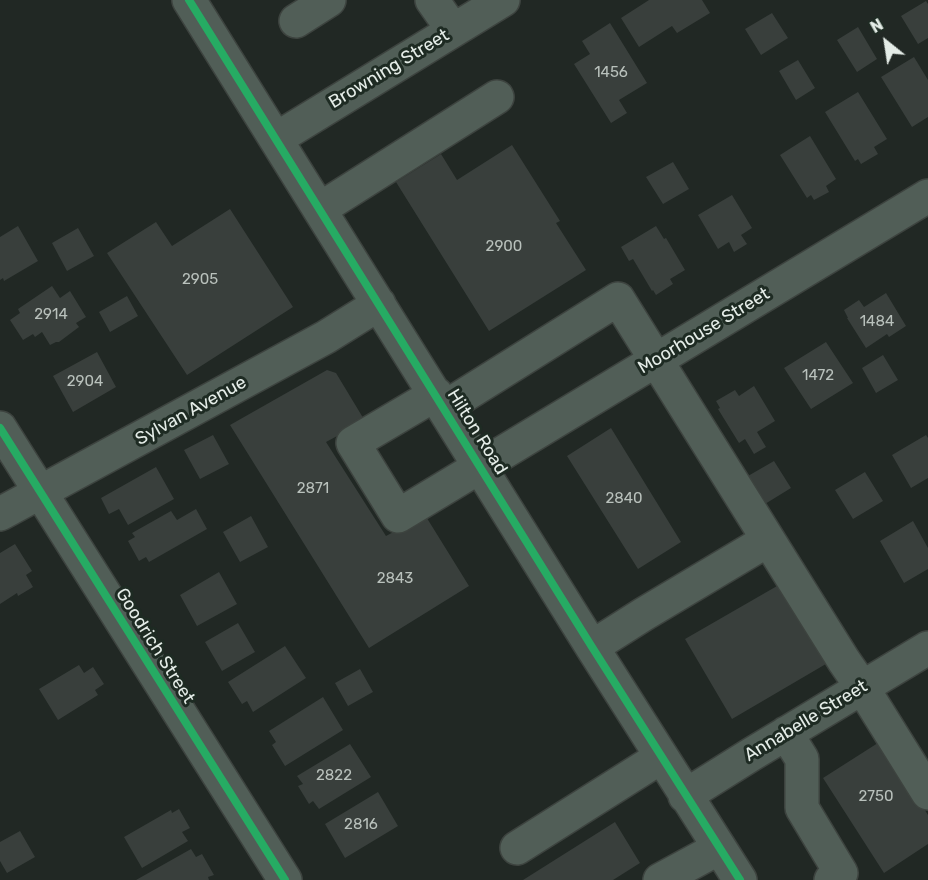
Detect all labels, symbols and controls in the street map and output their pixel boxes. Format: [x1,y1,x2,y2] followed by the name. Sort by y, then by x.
[856,12,916,72] north arrow
[867,15,886,37] text: N
[325,25,453,113] street label: Browning Street
[594,64,628,82] house number: 1456
[486,238,522,256] house number: 2900
[182,271,218,289] house number: 2905
[634,283,774,379] street label: Moorhouse Street
[34,306,68,324] house number: 2914
[860,313,894,331] house number: 1484
[802,367,834,385] house number: 1472
[132,372,250,450] street label: Sylvan Avenue
[67,373,103,391] house number: 2904
[442,385,512,479] street label: Hilton Road
[297,480,329,498] house number: 2871
[605,490,643,508] house number: 2840
[377,570,413,588] house number: 2843
[111,584,199,708] street label: Goodrich Street
[740,676,872,766] street label: Annabelle Street
[316,767,352,785] house number: 2822
[859,788,893,806] house number: 2750
[344,816,378,834] house number: 2816

